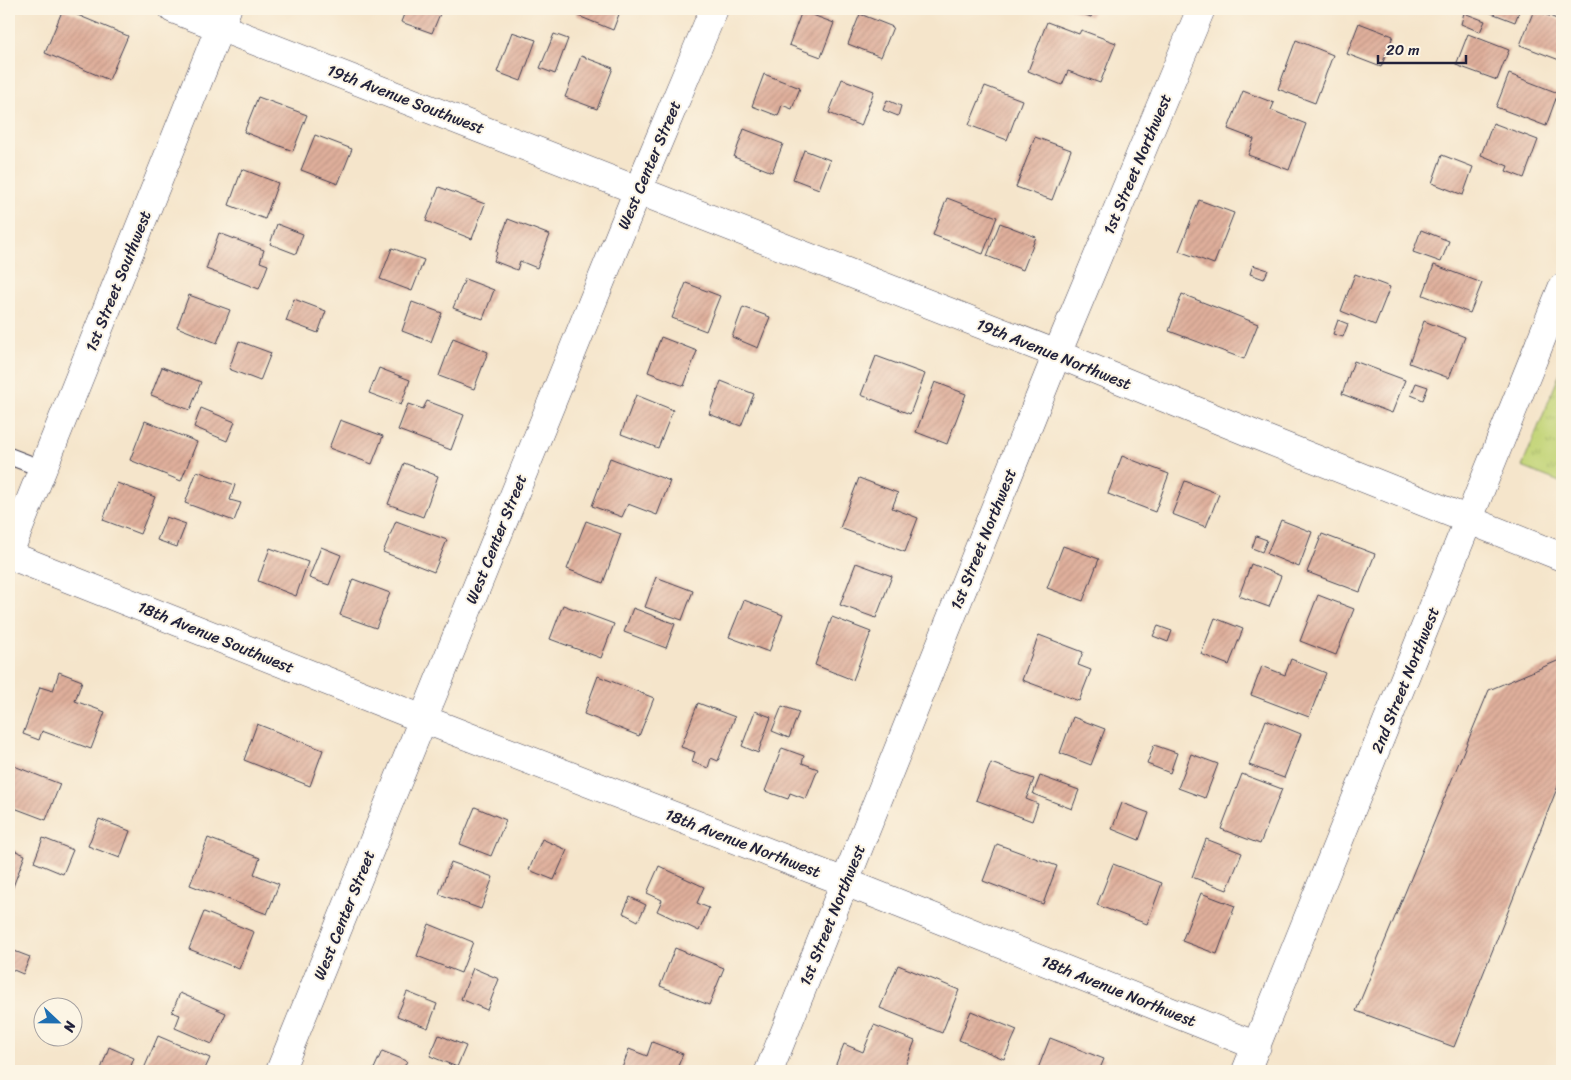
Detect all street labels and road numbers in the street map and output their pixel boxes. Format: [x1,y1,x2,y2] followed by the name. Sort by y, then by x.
[323,56,489,142] street label: 19th Avenue Southwest
[1094,89,1180,239] street label: 1st Street Northwest
[609,96,689,234] street label: West Center Street
[76,206,160,356] street label: 1st Street Southwest
[972,310,1136,398] street label: 19th Avenue Northwest
[941,464,1025,614] street label: 1st Street Northwest
[457,470,535,608] street label: West Center Street
[133,592,299,682] street label: 18th Avenue Southwest
[1362,602,1448,758] street label: 2nd Street Northwest
[661,800,825,886] street label: 18th Avenue Northwest
[790,840,874,990] street label: 1st Street Northwest
[305,846,383,984] street label: West Center Street
[1037,947,1201,1035] street label: 18th Avenue Northwest

